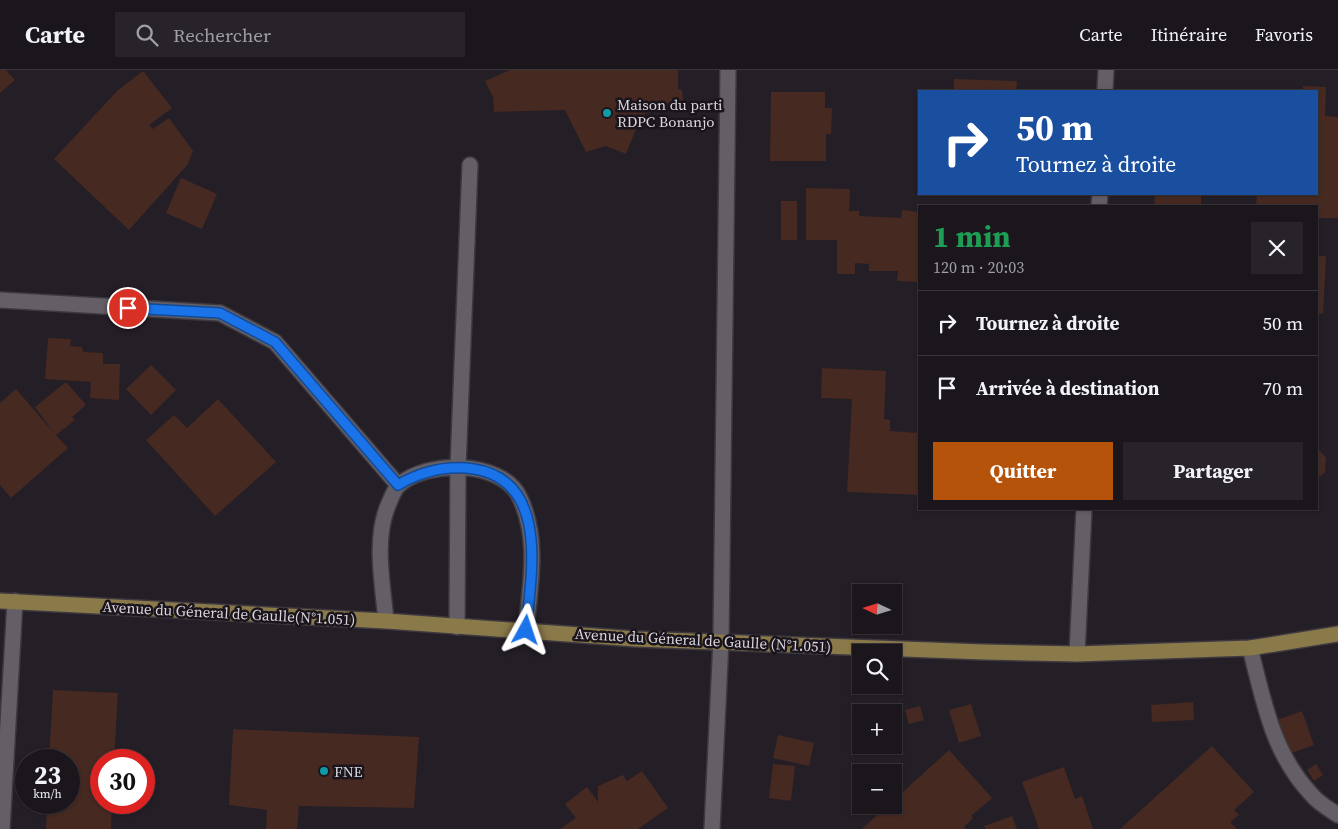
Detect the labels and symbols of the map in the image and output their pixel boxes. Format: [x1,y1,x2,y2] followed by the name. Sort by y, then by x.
[617,94,723,132] place label: Maison du parti RDPC Bonanjo
[601,107,613,119] marker: Maison du parti RDPC Bonanjo
[107,287,149,329] pin
[852,584,902,634] north arrow
[102,596,356,630] street label: Avenue du Géneral de Gaulle(N°1.051)
[499,603,551,655] position arrow
[574,623,832,657] street label: Avenue du Géneral de Gaulle (N°1.051)
[90,749,155,814] speed limit sign: 30
[334,761,363,782] place label: FNE
[318,765,330,777] marker: FNE

